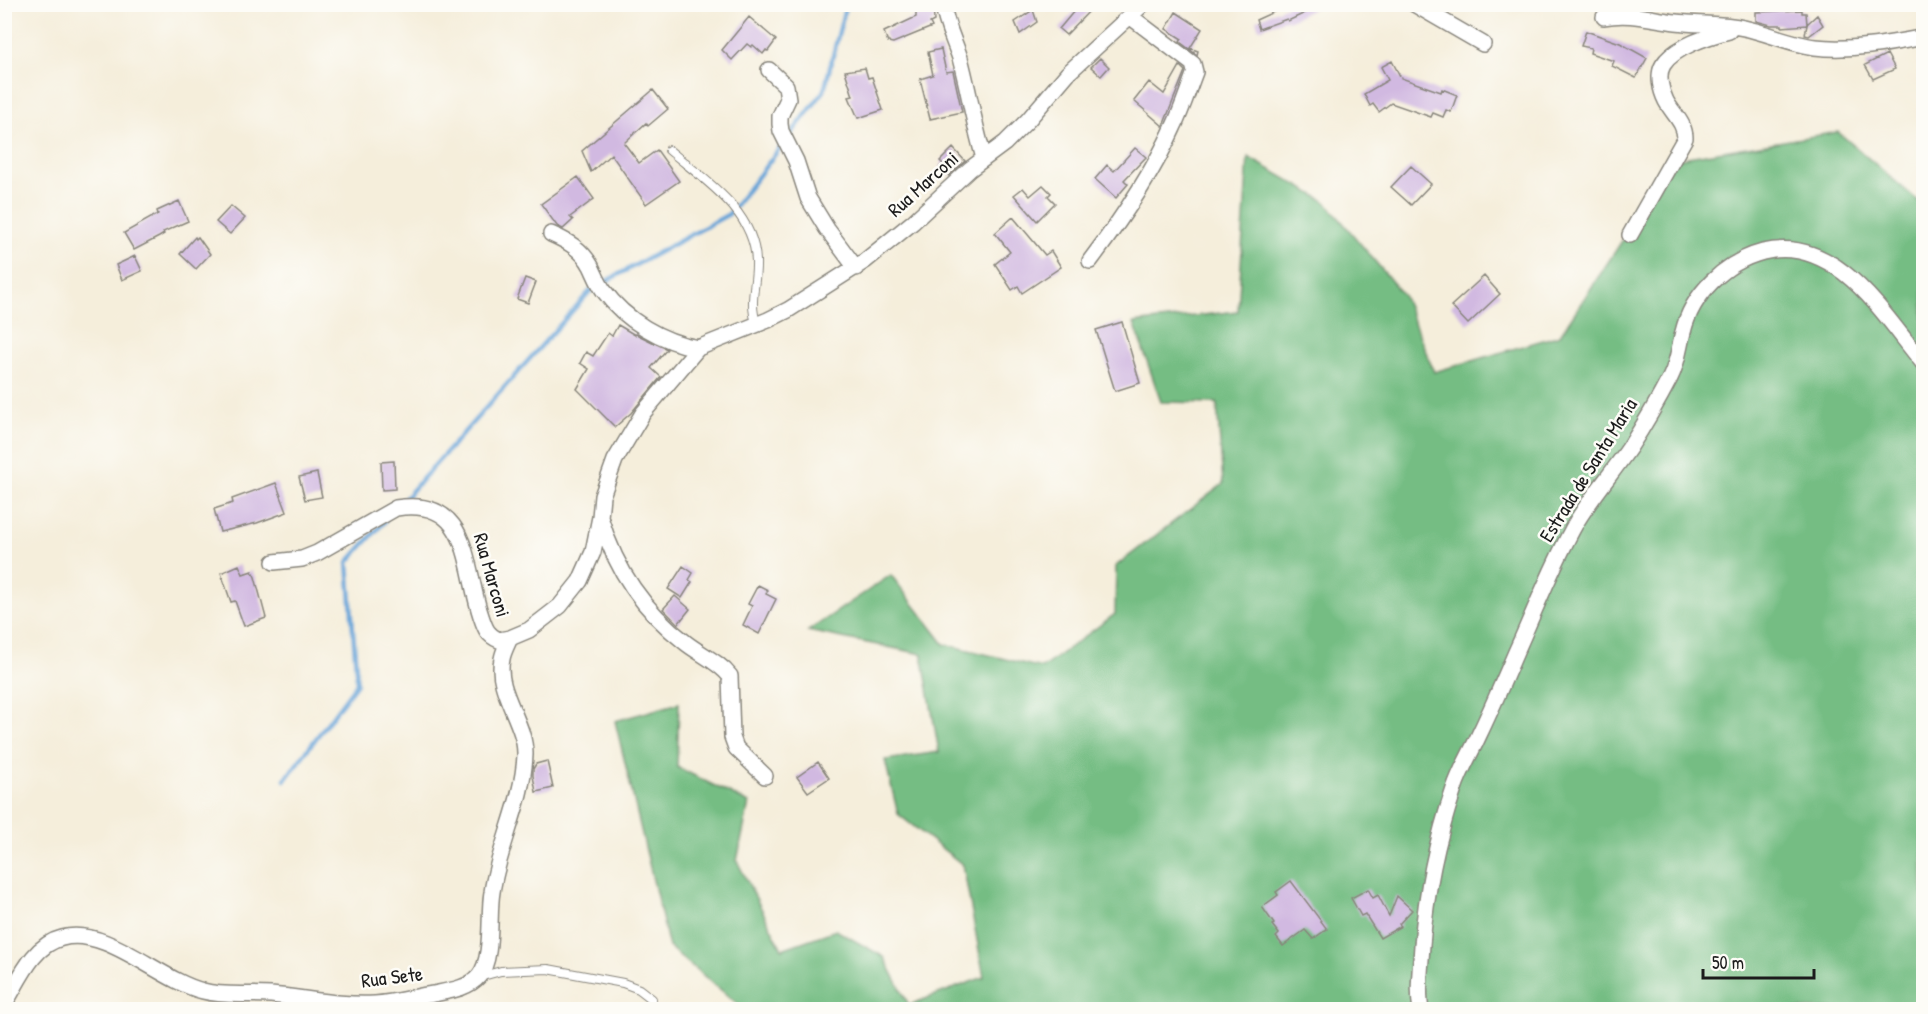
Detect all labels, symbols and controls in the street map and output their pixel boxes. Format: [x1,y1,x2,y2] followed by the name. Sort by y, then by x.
[882,145,964,223] street label: Rua Marconi
[1532,393,1643,547] street label: Estrada de Santa Maria
[468,530,517,620] street label: Rua Marconi
[1703,942,1814,980] scale bar
[1712,950,1744,975] text: 50 m
[360,959,424,994] street label: Rua Sete

